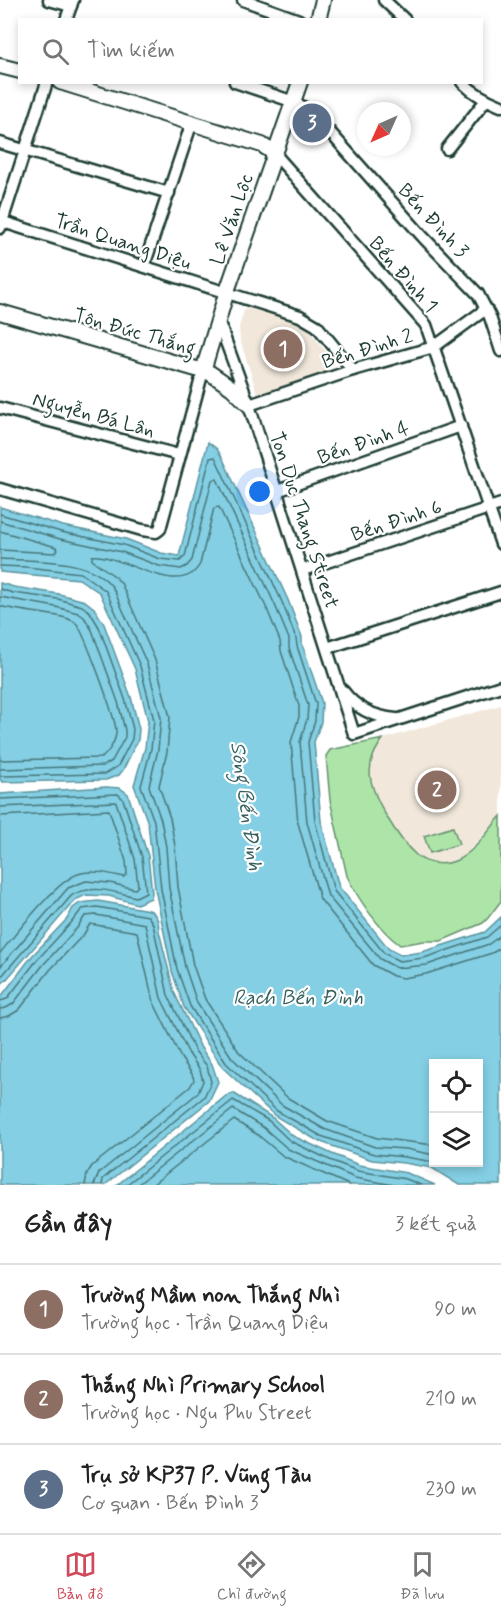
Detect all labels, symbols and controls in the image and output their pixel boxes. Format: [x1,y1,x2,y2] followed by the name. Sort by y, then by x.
[18,18,483,84] search box
[39,35,72,68] icon: search
[87,37,175,65] text: Tìm kiếm
[292,100,332,146] pin: 3
[357,102,411,156] north arrow
[204,170,261,269] street label: Lê Văn Lộc
[391,178,474,264] street label: Bến Đình 3
[51,208,194,277] street label: Trần Quang Diệu
[362,231,443,319] street label: Bến Đình 1
[70,302,199,365] street label: Tôn Đức Thắng
[319,323,416,376] street label: Bến Đình 2
[264,326,302,372] pin: 1
[29,386,158,447] street label: Nguyễn Bá Lân
[314,415,413,472] street label: Bến Đình 4
[260,429,345,613] street label: Ton Duc Thang Street
[245,477,274,506] your location
[348,494,445,549] street label: Bến Đình 6
[221,740,269,873] water label: Sông Bến Đình
[418,768,456,812] pin: 2
[233,984,363,1012] water label: Rạch Bến Đình
[429,1059,483,1167] map controls
[429,1059,483,1113] button: locate
[429,1113,483,1167] button: layers
[24,1207,112,1241] text: Gần đây
[395,1211,477,1238] text: 3 kết quả
[81,1282,339,1310] text: Trường Mầm non Thắng Nhì
[39,1296,48,1323] text: 1
[434,1296,477,1323] text: 90 m
[81,1310,328,1337] text: Trường học · Trần Quang Diệu
[81,1372,325,1400] text: Thắng Nhì Primary School
[39,1386,48,1413] text: 2
[425,1386,477,1413] text: 210 m
[81,1400,312,1427] text: Trường học · Ngu Phu Street
[81,1462,311,1490] text: Trụ sở KP37 P. Vũng Tàu
[39,1476,48,1503] text: 3
[425,1476,477,1503] text: 230 m
[81,1490,259,1517] text: Cơ quan · Bến Đình 3
[57,1548,103,1605] tab: Bản đồ
[217,1548,287,1605] tab: Chỉ đường
[400,1548,444,1605] tab: Đã lưu

